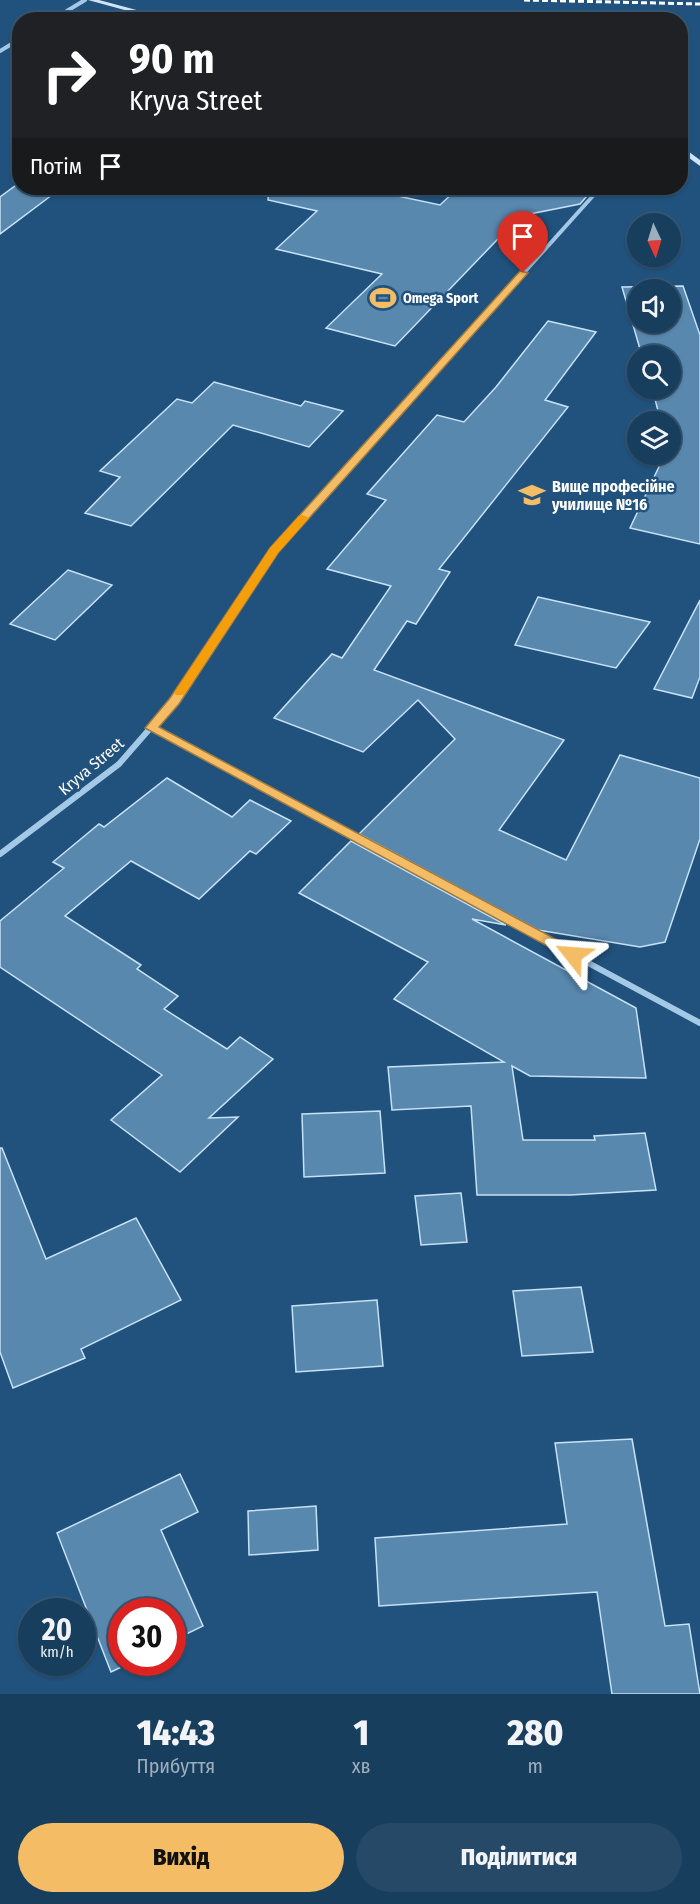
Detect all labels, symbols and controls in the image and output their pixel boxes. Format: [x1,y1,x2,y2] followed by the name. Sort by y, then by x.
[129,34,214,84] text: 90 m
[30,36,108,114] icon: right
[129,85,262,117] text: Kryva Street
[94,150,127,183] icon: arrive
[30,153,82,180] text: Потім
[497,211,548,273] pin
[627,213,681,267] north arrow
[627,213,681,465] map controls
[506,220,539,253] icon: arrive
[627,279,681,333] button: sound
[368,283,398,313] sports icon: Omega Sport
[403,290,480,307] place label: Omega Sport
[627,345,681,399] button: search
[627,411,681,465] button: layers
[551,477,675,514] place label: Вище професійне училище №16
[517,480,547,510] school or university icon: Вище професійне училище №16
[55,733,128,799] street label: Kryva Street
[541,923,605,987] position arrow
[108,1598,186,1676] speed limit sign: 30
[42,1612,72,1648] text: 20
[40,1643,74,1661] text: km/h
[137,1711,215,1755] text: 14:43
[353,1711,369,1755] text: 1
[507,1711,563,1755] text: 280
[137,1754,215,1778] text: Прибуття
[352,1754,371,1778] text: хв
[528,1754,543,1778] text: m
[18,1823,344,1892] button: Вихід
[356,1823,682,1892] button: Поділитися

